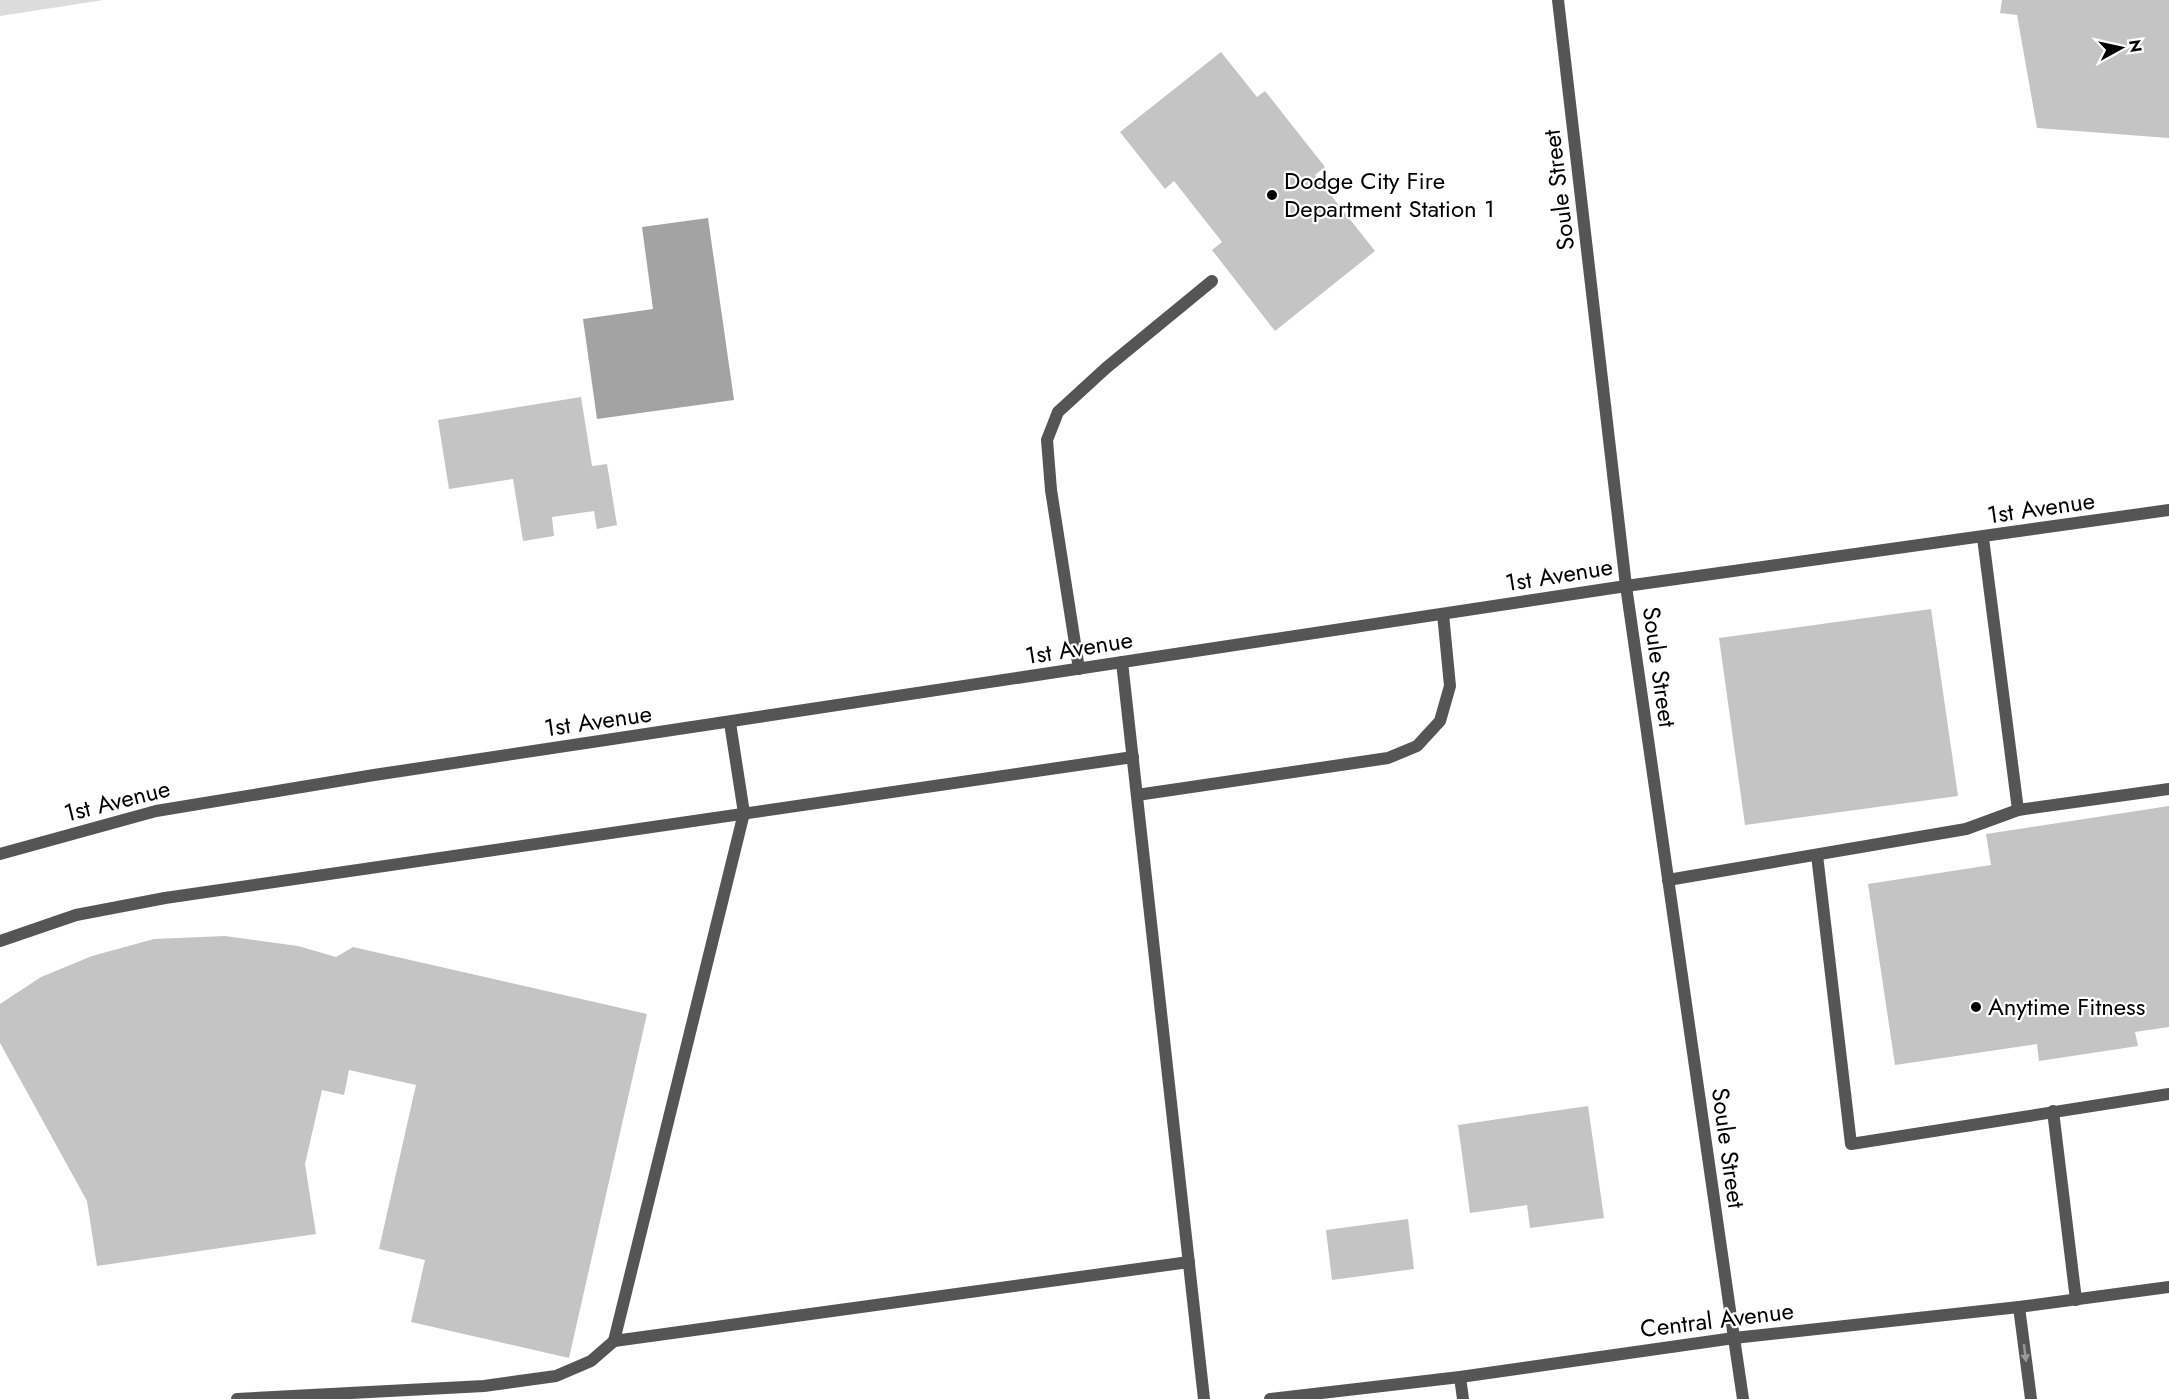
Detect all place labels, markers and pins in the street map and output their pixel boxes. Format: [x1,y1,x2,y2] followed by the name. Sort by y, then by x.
[1284,163,1495,226] place label: Dodge City Fire Department Station 1
[1265,188,1279,202] marker: Dodge City Fire Department Station 1
[1988,989,2145,1024] place label: Anytime Fitness
[1969,1000,1983,1014] marker: Anytime Fitness

